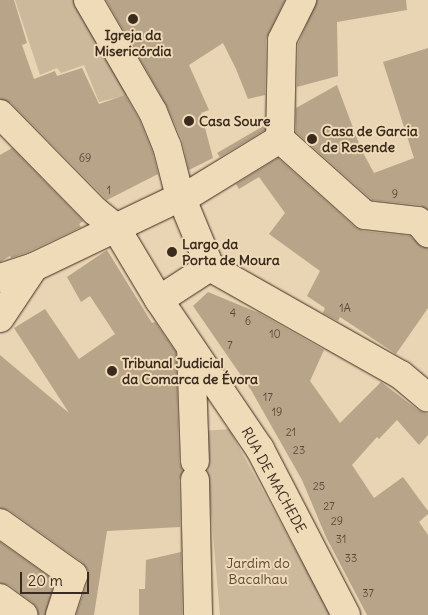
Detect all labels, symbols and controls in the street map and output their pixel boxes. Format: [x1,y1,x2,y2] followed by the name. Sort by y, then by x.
[127,13,139,25] marker: Igreja da Misericórdia
[95,27,171,59] place label: Igreja da Misericórdia
[199,113,270,129] place label: Casa Soure
[183,115,195,127] marker: Casa Soure
[322,123,418,156] place label: Casa de Garcia de Resende
[306,133,318,145] marker: Casa de Garcia de Resende
[79,151,91,165] house number: 69
[107,183,111,197] house number: 1
[392,187,398,201] house number: 9
[182,236,280,268] place label: Largo da Porta de Moura
[166,246,178,258] marker: Largo da Porta de Moura
[339,301,351,315] house number: 1A
[230,306,236,320] house number: 4
[245,314,251,328] house number: 6
[269,327,281,341] house number: 10
[227,338,233,352] house number: 7
[122,355,258,388] place label: Tribunal Judicial da Comarca de Évora
[106,365,118,377] marker: Tribunal Judicial da Comarca de Évora
[263,390,273,404] house number: 17
[272,405,282,419] house number: 19
[238,424,310,536] street label: RUA DE MACHEDE
[286,425,296,439] house number: 21
[293,443,305,457] house number: 23
[313,479,325,493] house number: 25
[323,499,335,513] house number: 27
[331,514,343,528] house number: 29
[336,532,346,546] house number: 31
[345,551,357,565] house number: 33
[226,555,290,588] park label: Jardim do Bacalhau
[22,562,91,594] scale bar
[28,571,63,590] text: 20 m
[362,586,374,600] house number: 37

